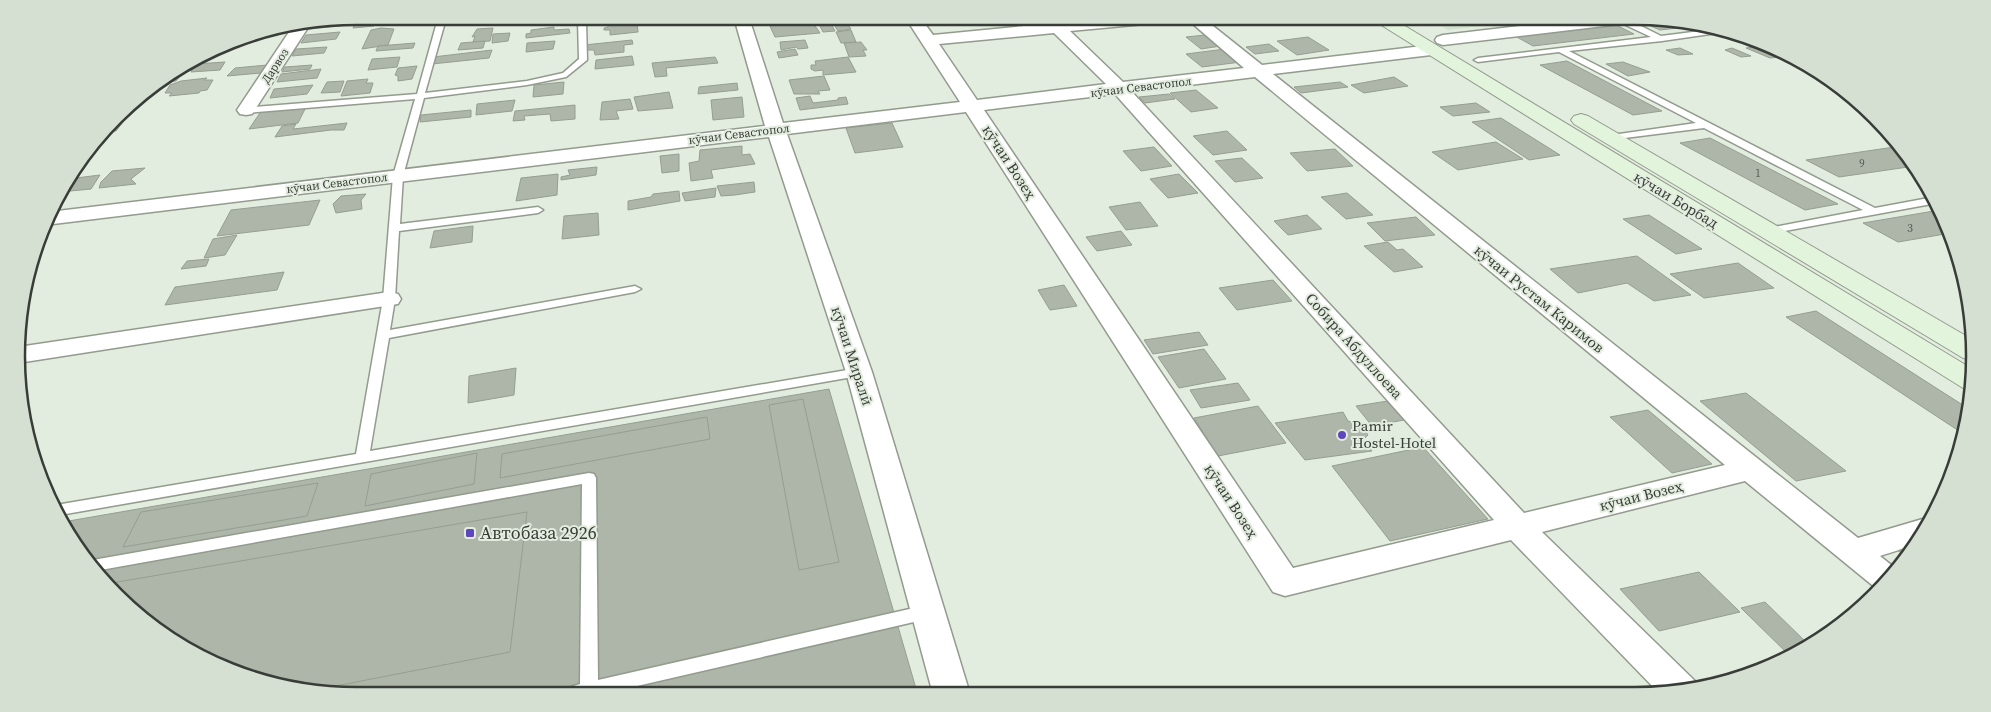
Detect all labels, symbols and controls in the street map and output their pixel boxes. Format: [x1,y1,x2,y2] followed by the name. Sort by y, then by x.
[258,45,292,87] street label: Дарвоз
[1090,73,1192,101] street label: кӯчаи Севастопол
[688,120,790,148] street label: кӯчаи Севастопол
[978,120,1041,203] street label: кӯчаи Возеҳ
[1859,156,1865,171] house number: 9
[1630,166,1723,233] street label: кӯчаи Борбад
[1755,166,1761,181] house number: 1
[286,169,388,197] street label: кӯчаи Севастопол
[1907,220,1913,236] house number: 3
[1470,240,1609,358] street label: кӯчаи Рустам Каримов
[1301,288,1408,404] street label: Собира Абдуллоева
[827,304,878,408] street label: кӯчаи Миралӣ
[1352,415,1437,453] place label: Pamir Hostel-Hotel
[1336,429,1348,441] marker: Pamir Hostel-Hotel
[1200,459,1263,542] street label: кӯчаи Возеҳ
[1597,475,1685,516] street label: кӯчаи Возеҳ
[480,520,597,545] place label: Автобаза 2926
[464,527,476,539] marker: Автобаза 2926

